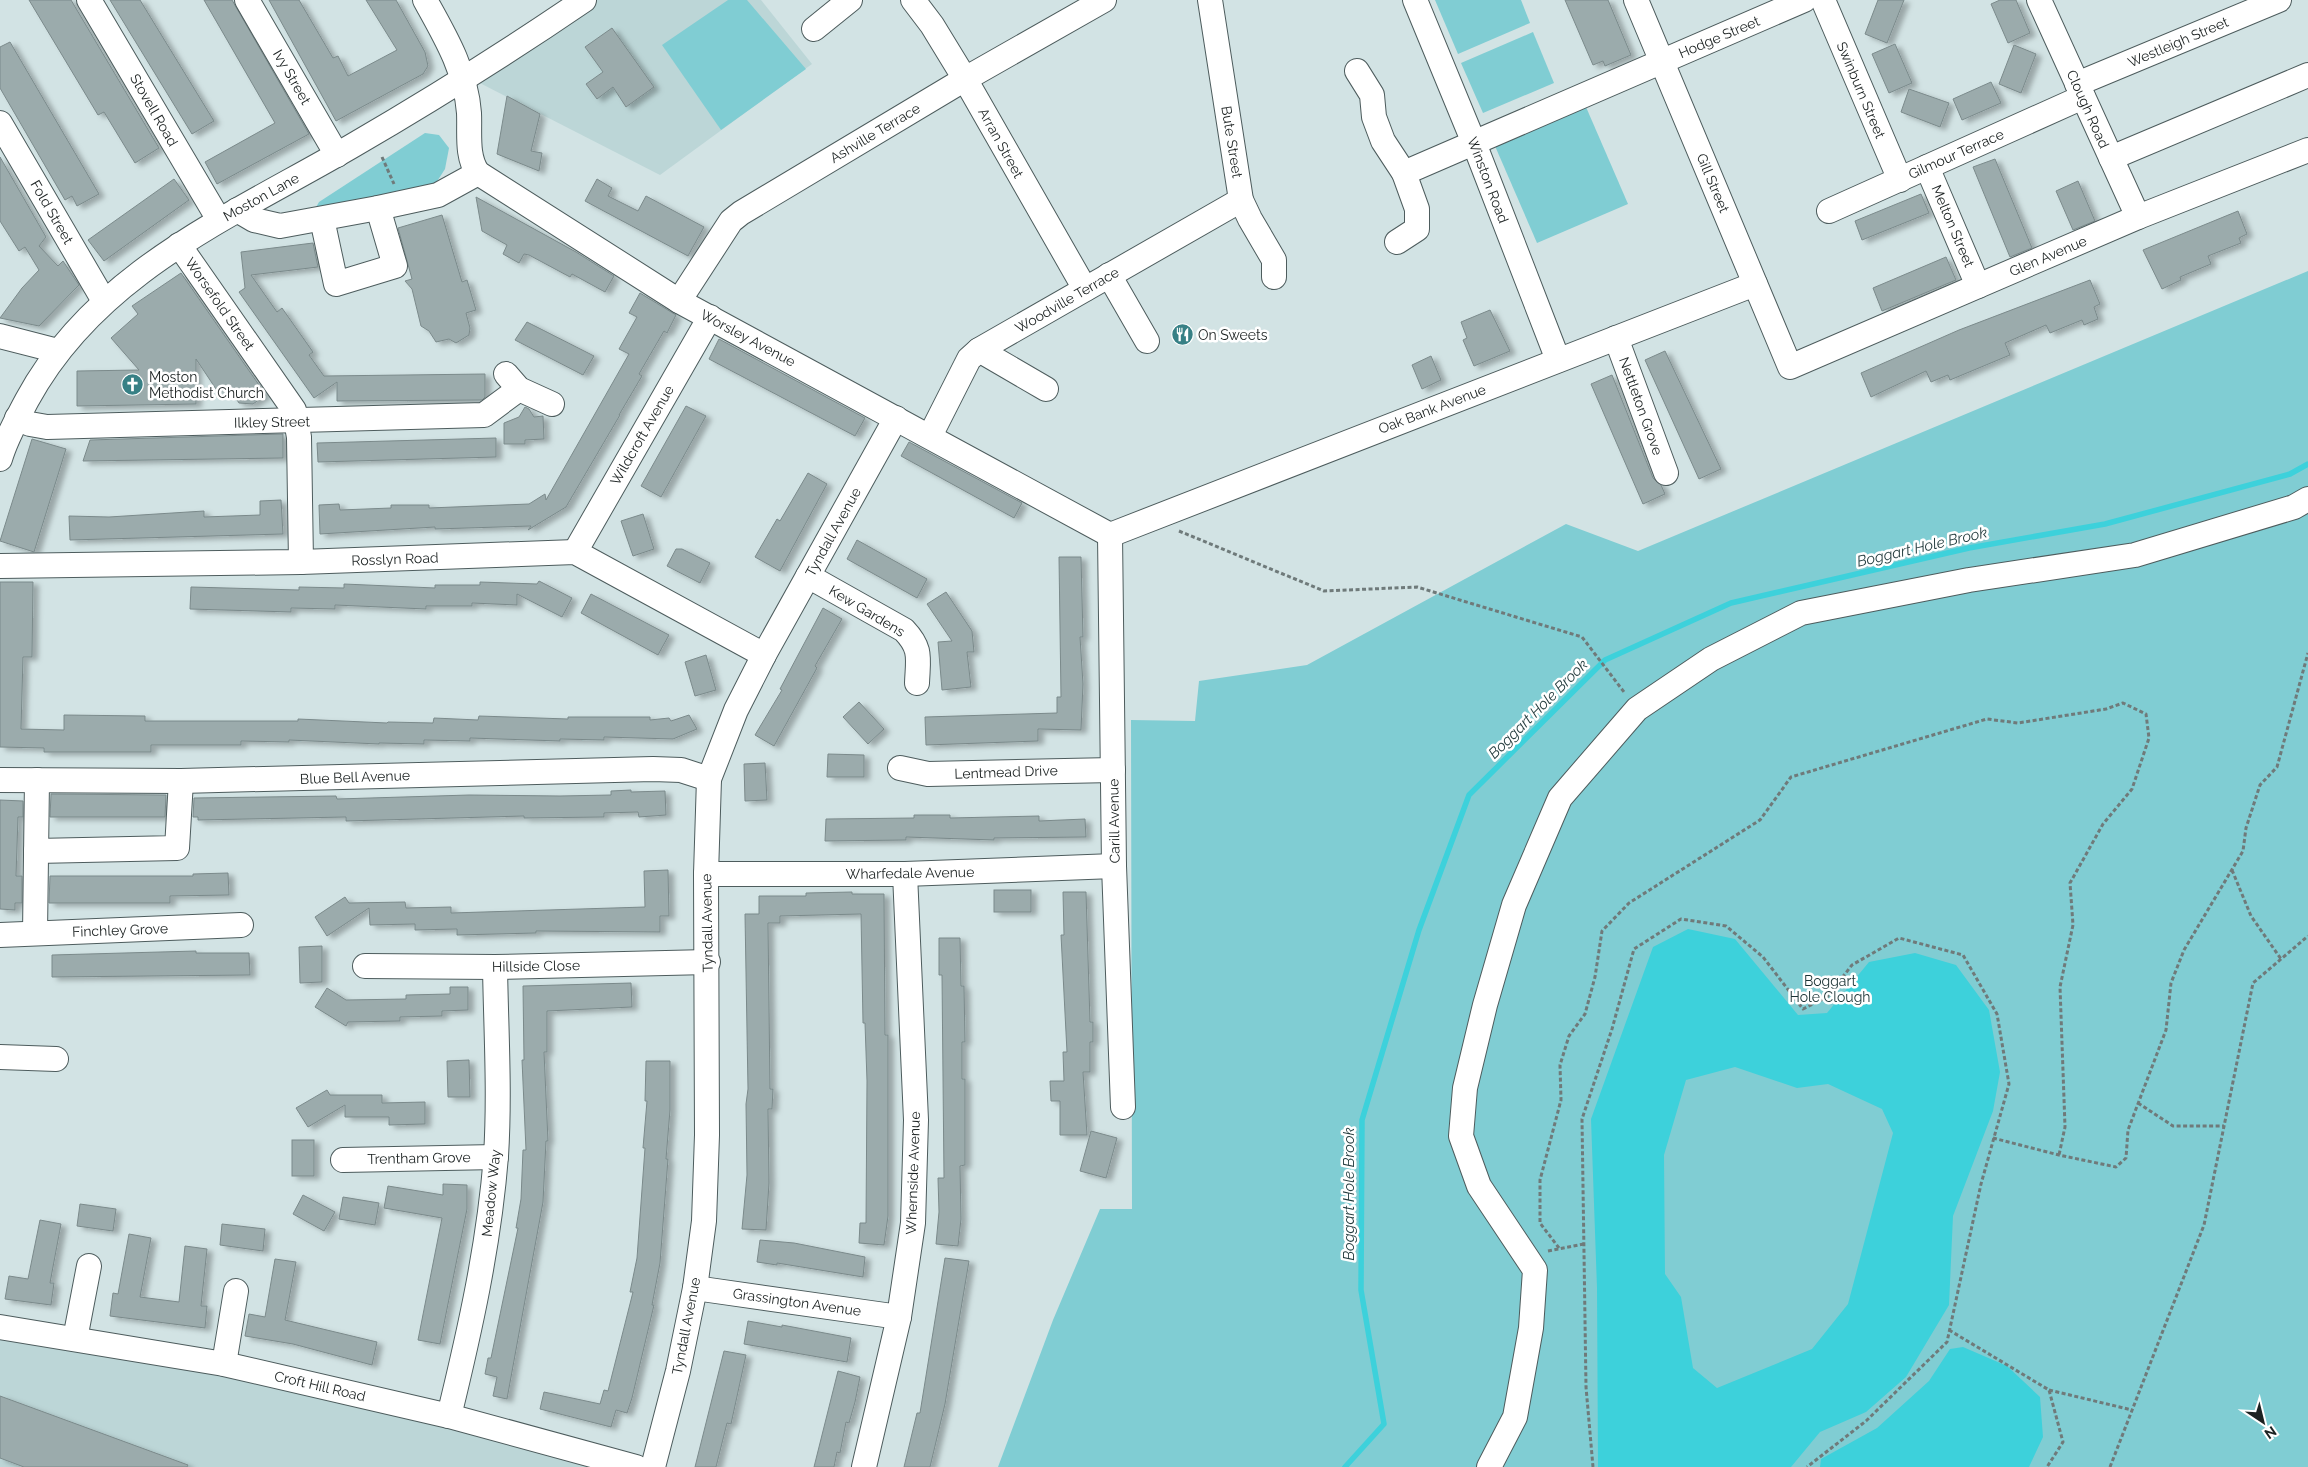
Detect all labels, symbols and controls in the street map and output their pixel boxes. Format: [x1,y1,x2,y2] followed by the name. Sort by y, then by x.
[1676,13,1762,61] street label: Hodge Street
[2125,13,2231,70] street label: Westleigh Street
[1833,39,1889,141] street label: Swinburn Street
[270,47,314,107] street label: Ivy Street
[2064,67,2112,151] street label: Clough Road
[127,71,181,149] street label: Stovell Road
[827,100,923,166] street label: Ashville Terrace
[975,105,1027,181] street label: Arran Street
[1218,105,1246,180] street label: Bute Street
[1906,126,2006,182] street label: Gilmour Terrace
[1464,135,1512,225] street label: Winston Road
[1693,151,1733,215] street label: Gill Street
[220,170,302,224] street label: Moston Lane
[27,177,77,247] street label: Fold Street
[1929,183,1978,270] street label: Melton Street
[2007,233,2089,279] street label: Glen Avenue
[182,255,258,354] street label: Worsefold Street
[1012,264,1122,336] street label: Woodville Terrace
[698,306,798,370] street label: Worsley Avenue
[1170,323,1194,347] restaurant icon: On Sweets
[1198,327,1268,343] place label: On Sweets
[1616,355,1666,457] street label: Nettleton Grove
[149,369,264,401] place label: Moston Methodist Church
[121,373,145,397] church icon: Moston Methodist Church
[1376,381,1488,437] street label: Oak Bank Avenue
[607,382,677,488] street label: Wildcroft Avenue
[234,413,310,431] street label: Ilkley Street
[802,485,864,579] street label: Tyndall Avenue
[1855,523,1989,571] water label: Boggart Hole Brook
[351,549,439,569] street label: Rosslyn Road
[826,582,908,640] street label: Kew Gardens
[1485,656,1591,762] water label: Boggart Hole Brook
[954,762,1058,782] street label: Lentmead Drive
[300,767,410,787] street label: Blue Bell Avenue
[1105,779,1123,863] street label: Carill Avenue
[846,864,974,882] street label: Wharfedale Avenue
[698,873,716,973] street label: Tyndall Avenue
[72,920,168,940] street label: Finchley Grove
[492,957,580,975] street label: Hillside Close
[1789,973,1871,1005] park label: Boggart Hole Clough
[903,1111,923,1235] street label: Whernside Avenue
[1340,1127,1358,1261] water label: Boggart Hole Brook
[478,1148,504,1237] street label: Meadow Way
[367,1149,471,1167] street label: Trentham Grove
[669,1276,703,1376] street label: Tyndall Avenue
[732,1285,862,1319] street label: Grassington Avenue
[273,1368,367,1404] street label: Croft Hill Road
[2238,1397,2288,1447] north arrow
[2261,1423,2279,1442] text: N

